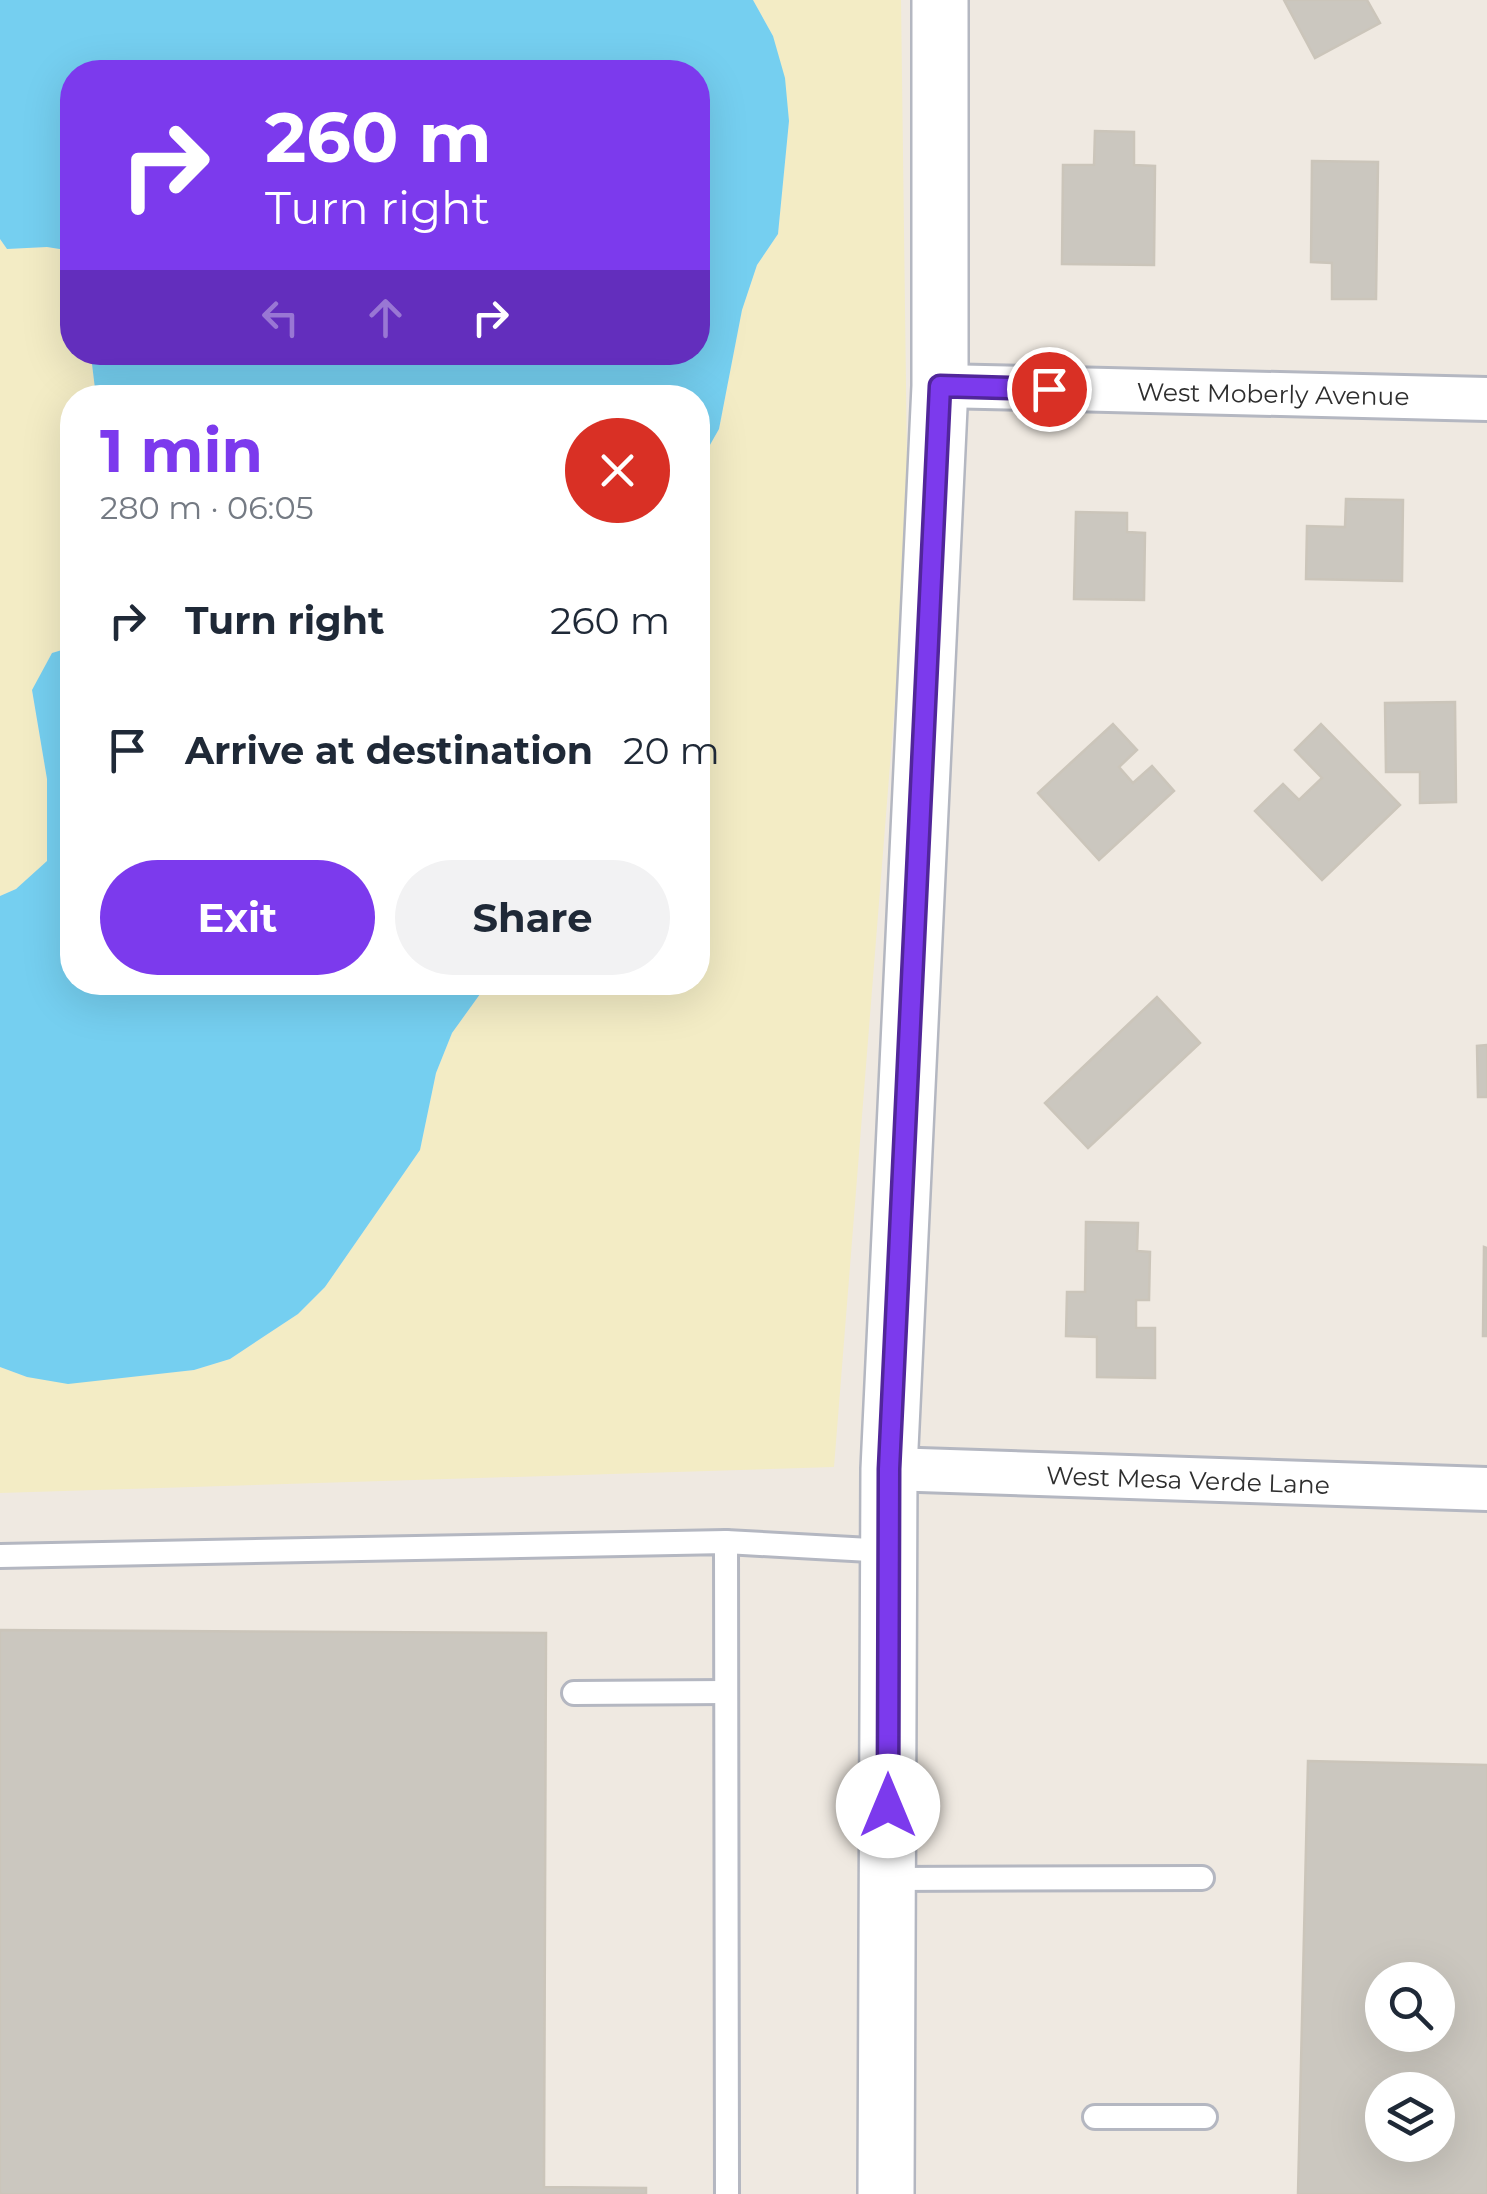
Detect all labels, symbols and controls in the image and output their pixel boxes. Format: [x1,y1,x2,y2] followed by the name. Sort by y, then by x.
[265,94,492,180] text: 260 m
[100,100,230,230] icon: right
[265,180,490,235] text: Turn right
[253,290,308,345] icon: left
[358,290,413,345] icon: ahead
[463,290,518,345] icon: right
[1007,347,1092,432] pin
[1022,362,1077,417] icon: arrive
[1136,377,1410,411] street label: West Moberly Avenue
[100,414,263,487] text: 1 min
[565,418,670,523] button: close
[100,488,314,527] text: 280 m · 06:05
[100,593,155,648] icon: right
[185,597,384,644] text: Turn right
[550,597,670,644] text: 260 m
[100,723,155,778] icon: arrive
[185,727,593,774] text: Arrive at destination
[623,727,720,774] text: 20 m
[100,860,375,975] button: Exit
[395,860,670,975] button: Share
[1046,1460,1330,1500] street label: West Mesa Verde Lane
[836,1754,940,1858] position arrow
[1365,1962,1455,2162] map controls
[1365,1962,1455,2052] button: search
[1365,2072,1455,2162] button: layers

